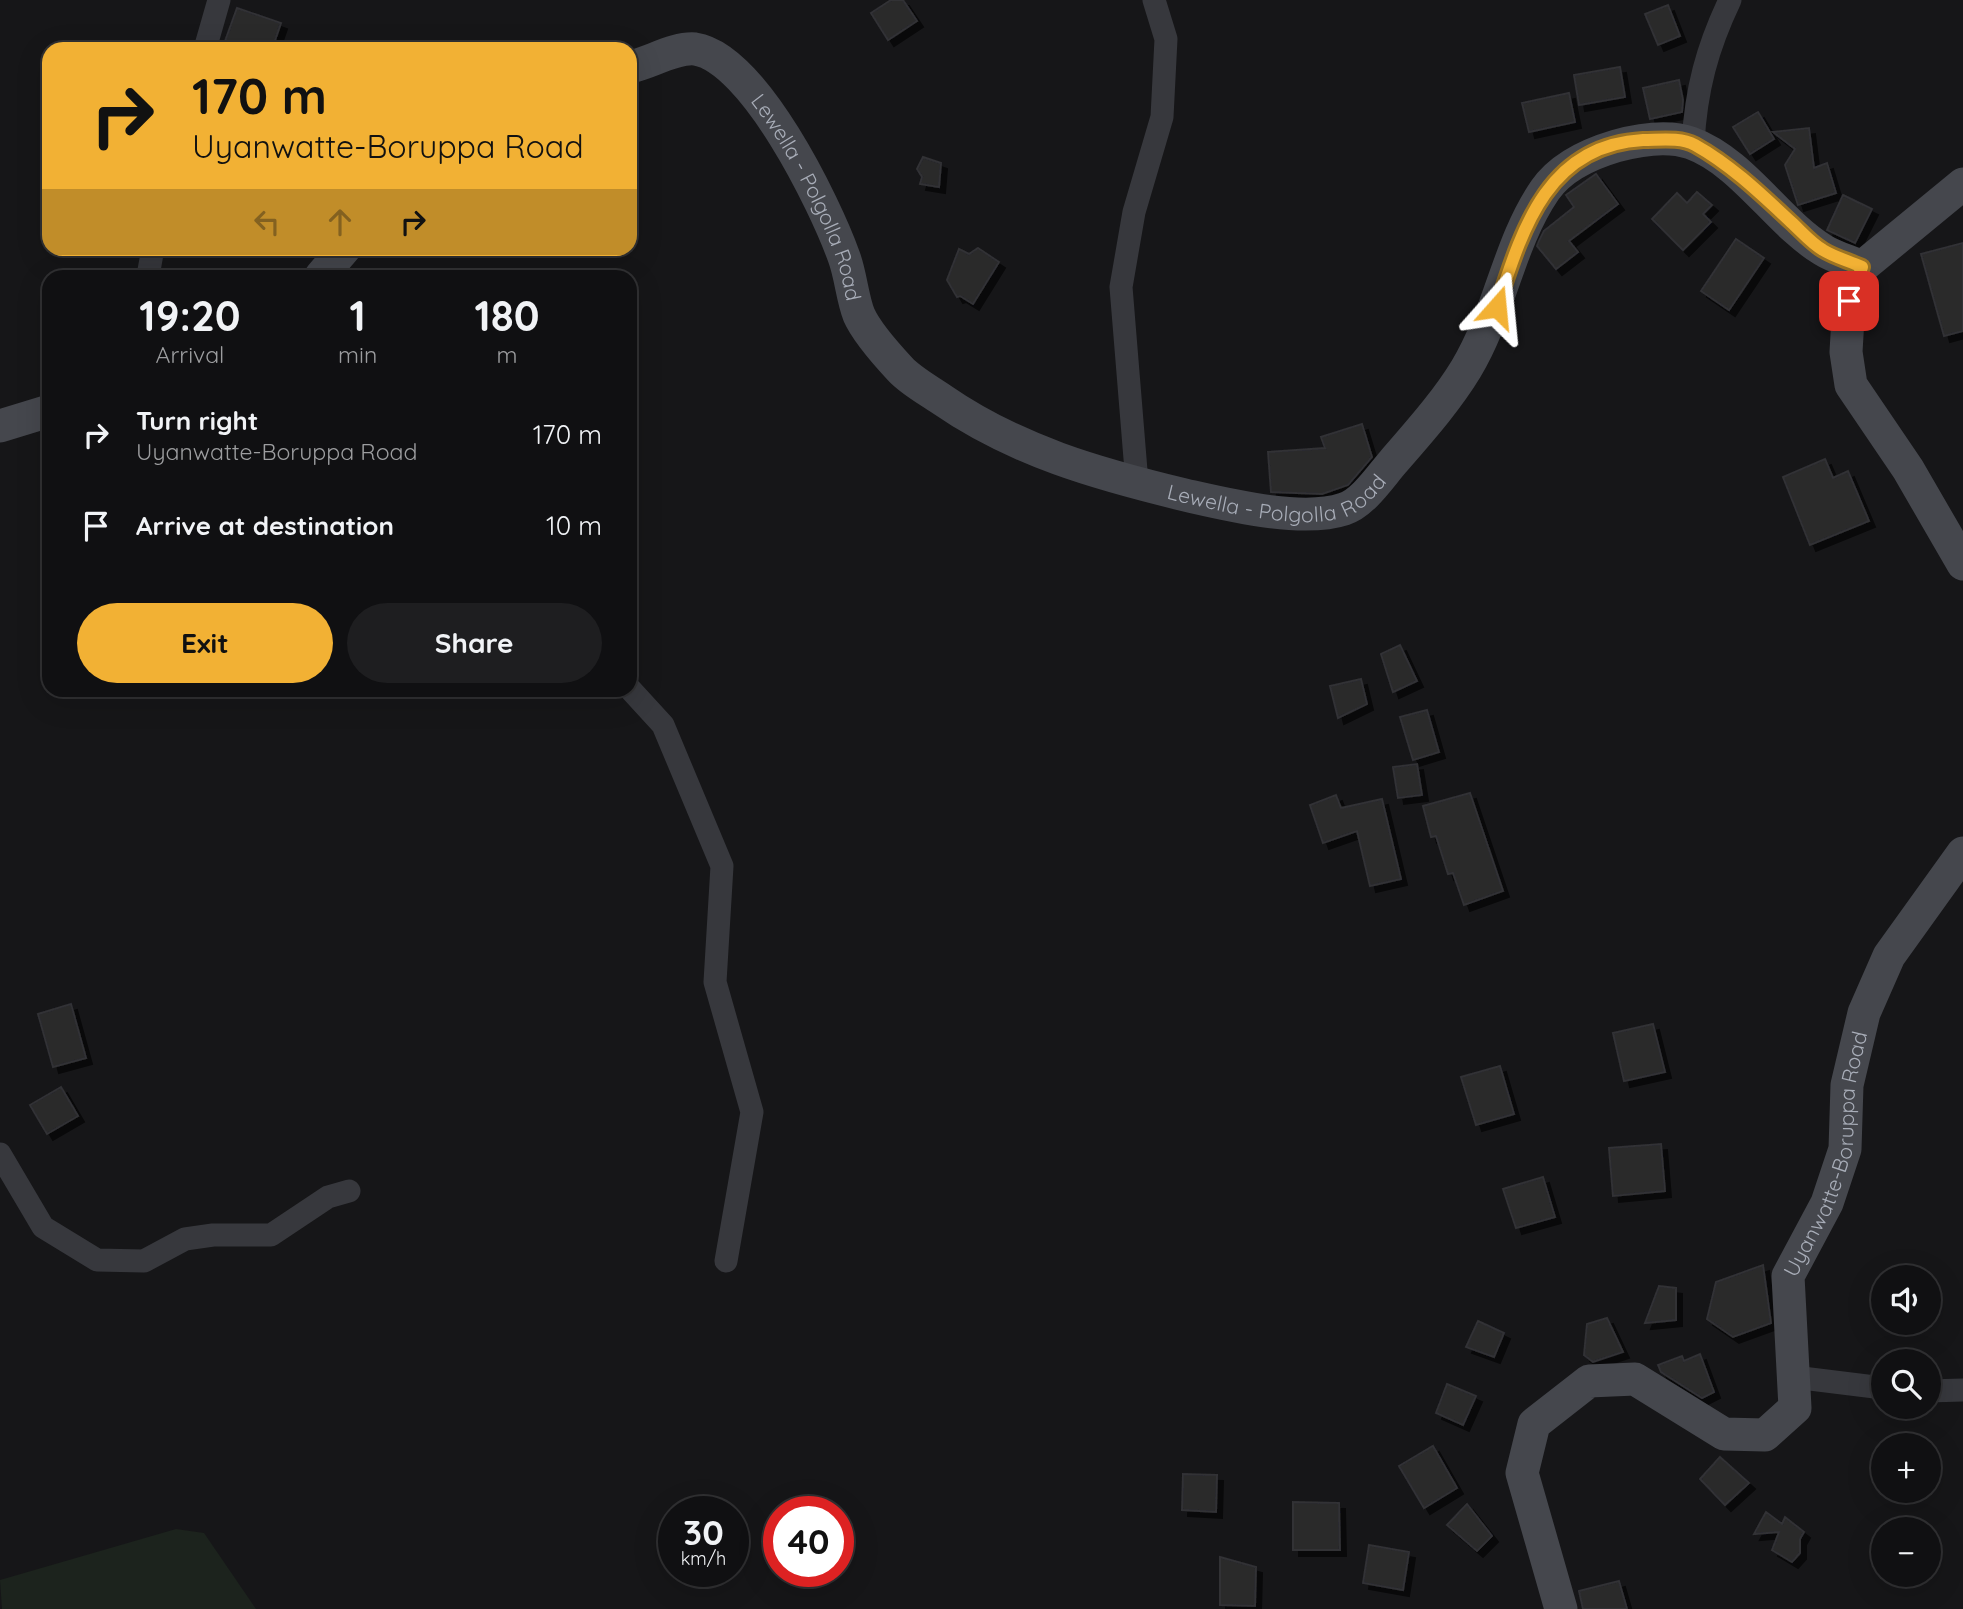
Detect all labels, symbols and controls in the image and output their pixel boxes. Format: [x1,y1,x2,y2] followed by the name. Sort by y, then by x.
[192,65,327,126] text: 170 m
[77,70,168,161] icon: right
[746,88,867,303] street label: Lewella - Polgolla Road
[192,126,584,166] text: Uyanwatte-Boruppa Road
[248,203,286,241] icon: left
[321,203,359,241] icon: ahead
[394,203,432,241] icon: right
[1460,270,1534,344] position arrow
[1819,271,1879,331] pin
[1830,282,1868,320] icon: arrive
[139,289,241,342] text: 19:20
[349,289,366,342] text: 1
[475,289,540,342] text: 180
[156,340,224,369] text: Arrival
[338,340,377,369] text: min
[497,340,518,369] text: m
[136,404,258,437] text: Turn right
[77,416,115,454] icon: right
[533,418,602,451] text: 170 m
[136,437,417,466] text: Uyanwatte-Boruppa Road
[1165,469,1391,527] street label: Lewella - Polgolla Road
[77,507,115,545] icon: arrive
[136,509,394,542] text: Arrive at destination
[546,509,602,542] text: 10 m
[77,603,333,683] button: Exit
[347,603,602,683] button: Share
[1777,1029,1872,1281] street label: Uyanwatte-Boruppa Road
[1871,1265,1941,1587] map controls
[1871,1265,1941,1335] button: sound
[1871,1349,1941,1419] button: search
[1871,1433,1941,1503] button: +
[763,1496,854,1587] speed limit sign: 40
[683,1510,724,1554] text: 30
[1871,1517,1941,1587] button: −
[681,1547,726,1570] text: km/h

